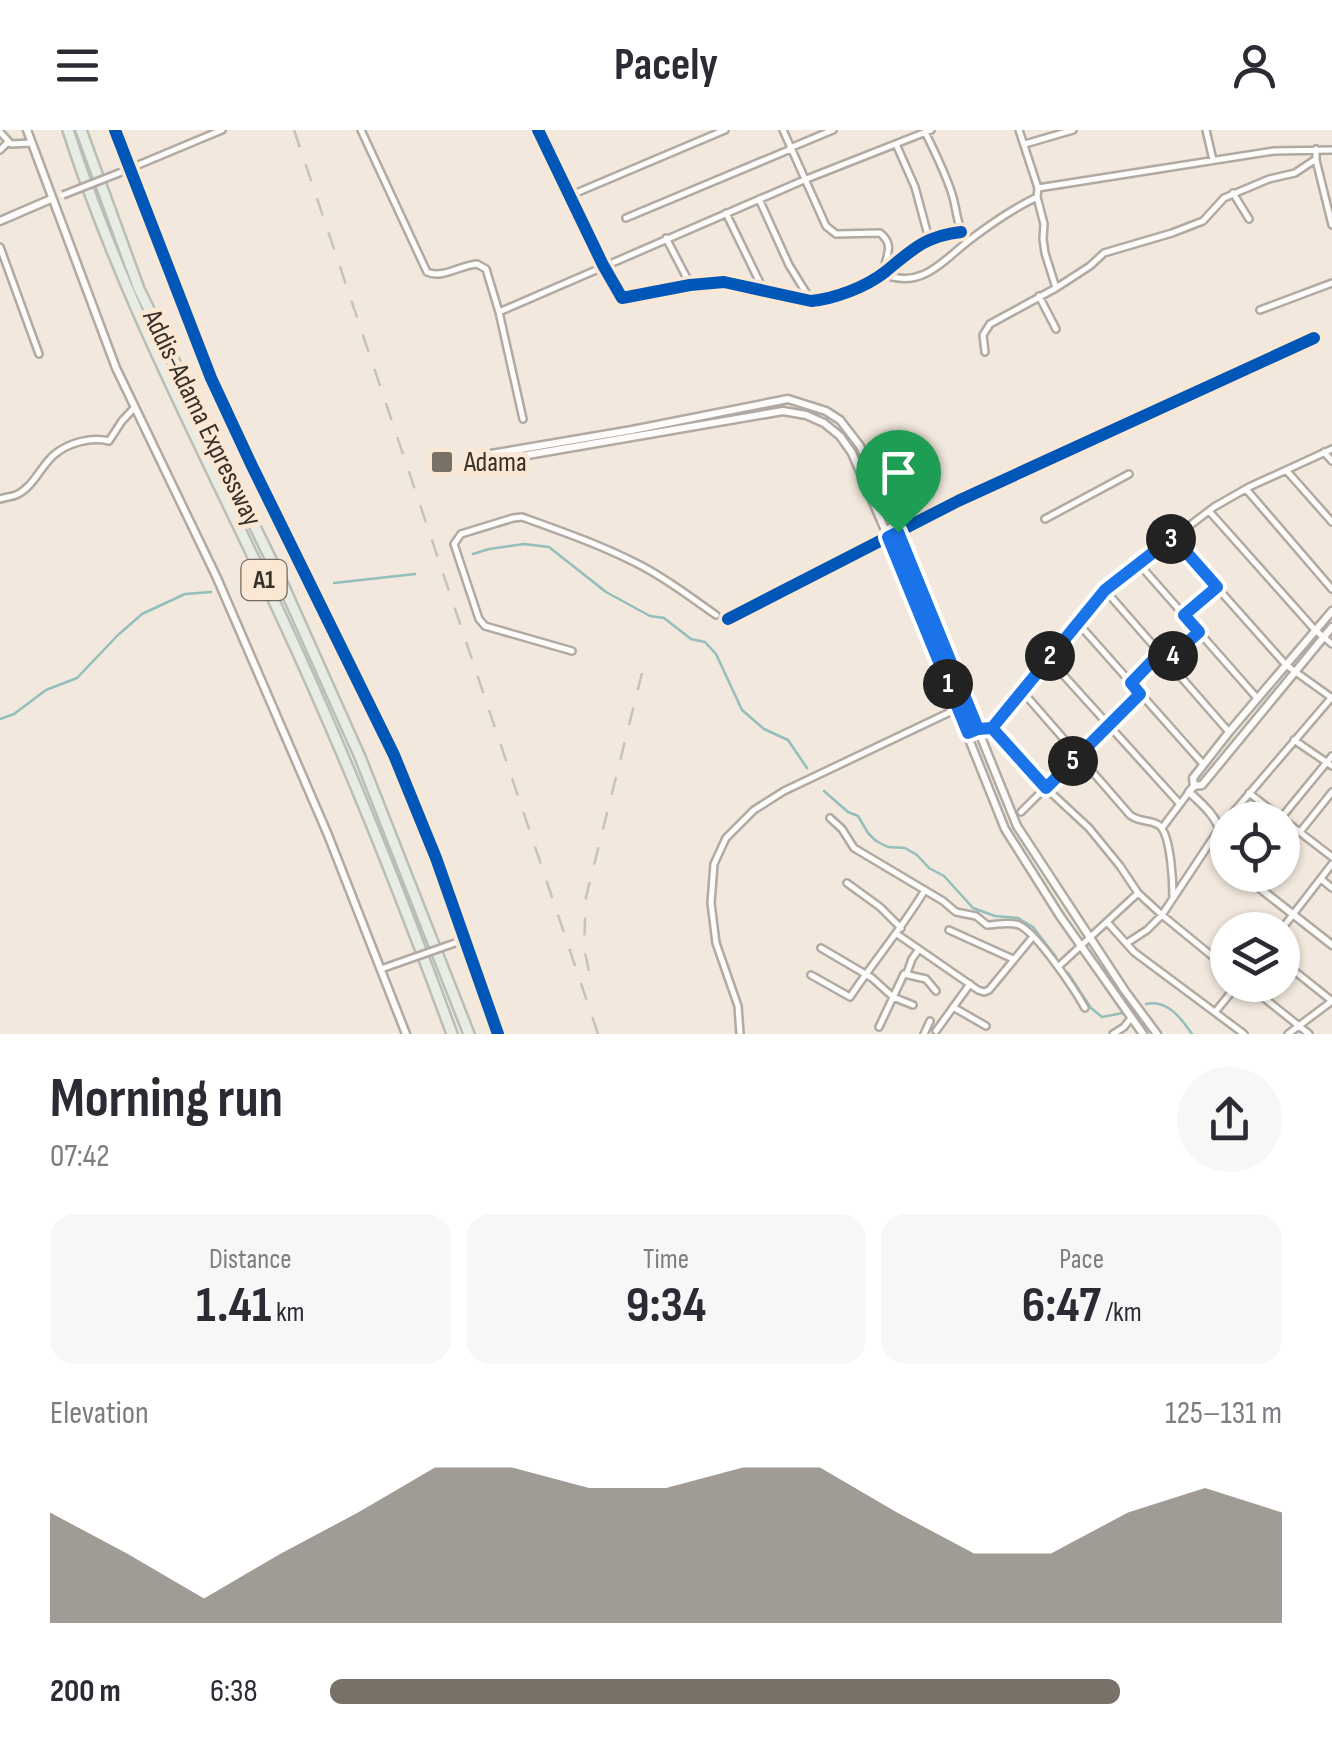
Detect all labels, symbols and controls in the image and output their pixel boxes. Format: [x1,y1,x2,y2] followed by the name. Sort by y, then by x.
[50,38,105,93] icon: menu
[614,38,718,93] text: Pacely
[1227,38,1282,93] icon: person
[135,304,269,532] street label: Addis-Adama Expressway
[856,430,941,533] pin
[871,445,926,500] icon: arrive
[463,446,527,479] place label: Adama
[429,449,455,475] marker: Adama
[1146,514,1196,564] pin: 3
[1165,522,1177,555] text: 3
[242,560,286,600] road number: A1
[1025,631,1075,681] pin: 2
[1148,631,1198,681] pin: 4
[1044,639,1056,672] text: 2
[1166,639,1180,672] text: 4
[923,659,973,709] pin: 1
[943,667,953,700] text: 1
[1048,736,1098,786] pin: 5
[1067,744,1079,777] text: 5
[1210,802,1300,1002] map controls
[1210,802,1300,892] button: locate
[1210,912,1300,1002] button: layers
[50,1066,283,1133] text: Morning run
[1177,1067,1282,1172] button: share
[50,1137,110,1176] text: 07:42
[209,1243,292,1276] text: Distance
[643,1243,689,1276] text: Time
[1059,1243,1104,1276] text: Pace
[196,1276,271,1336] text: 1.41
[626,1276,706,1336] text: 9:34
[1022,1276,1101,1336] text: 6:47
[271,1296,305,1329] text: km
[1101,1296,1142,1329] text: /km
[50,1394,149,1433] text: Elevation
[1165,1394,1282,1433] text: 125–131 m
[50,1672,121,1711] text: 200 m
[210,1672,258,1711] text: 6:38

